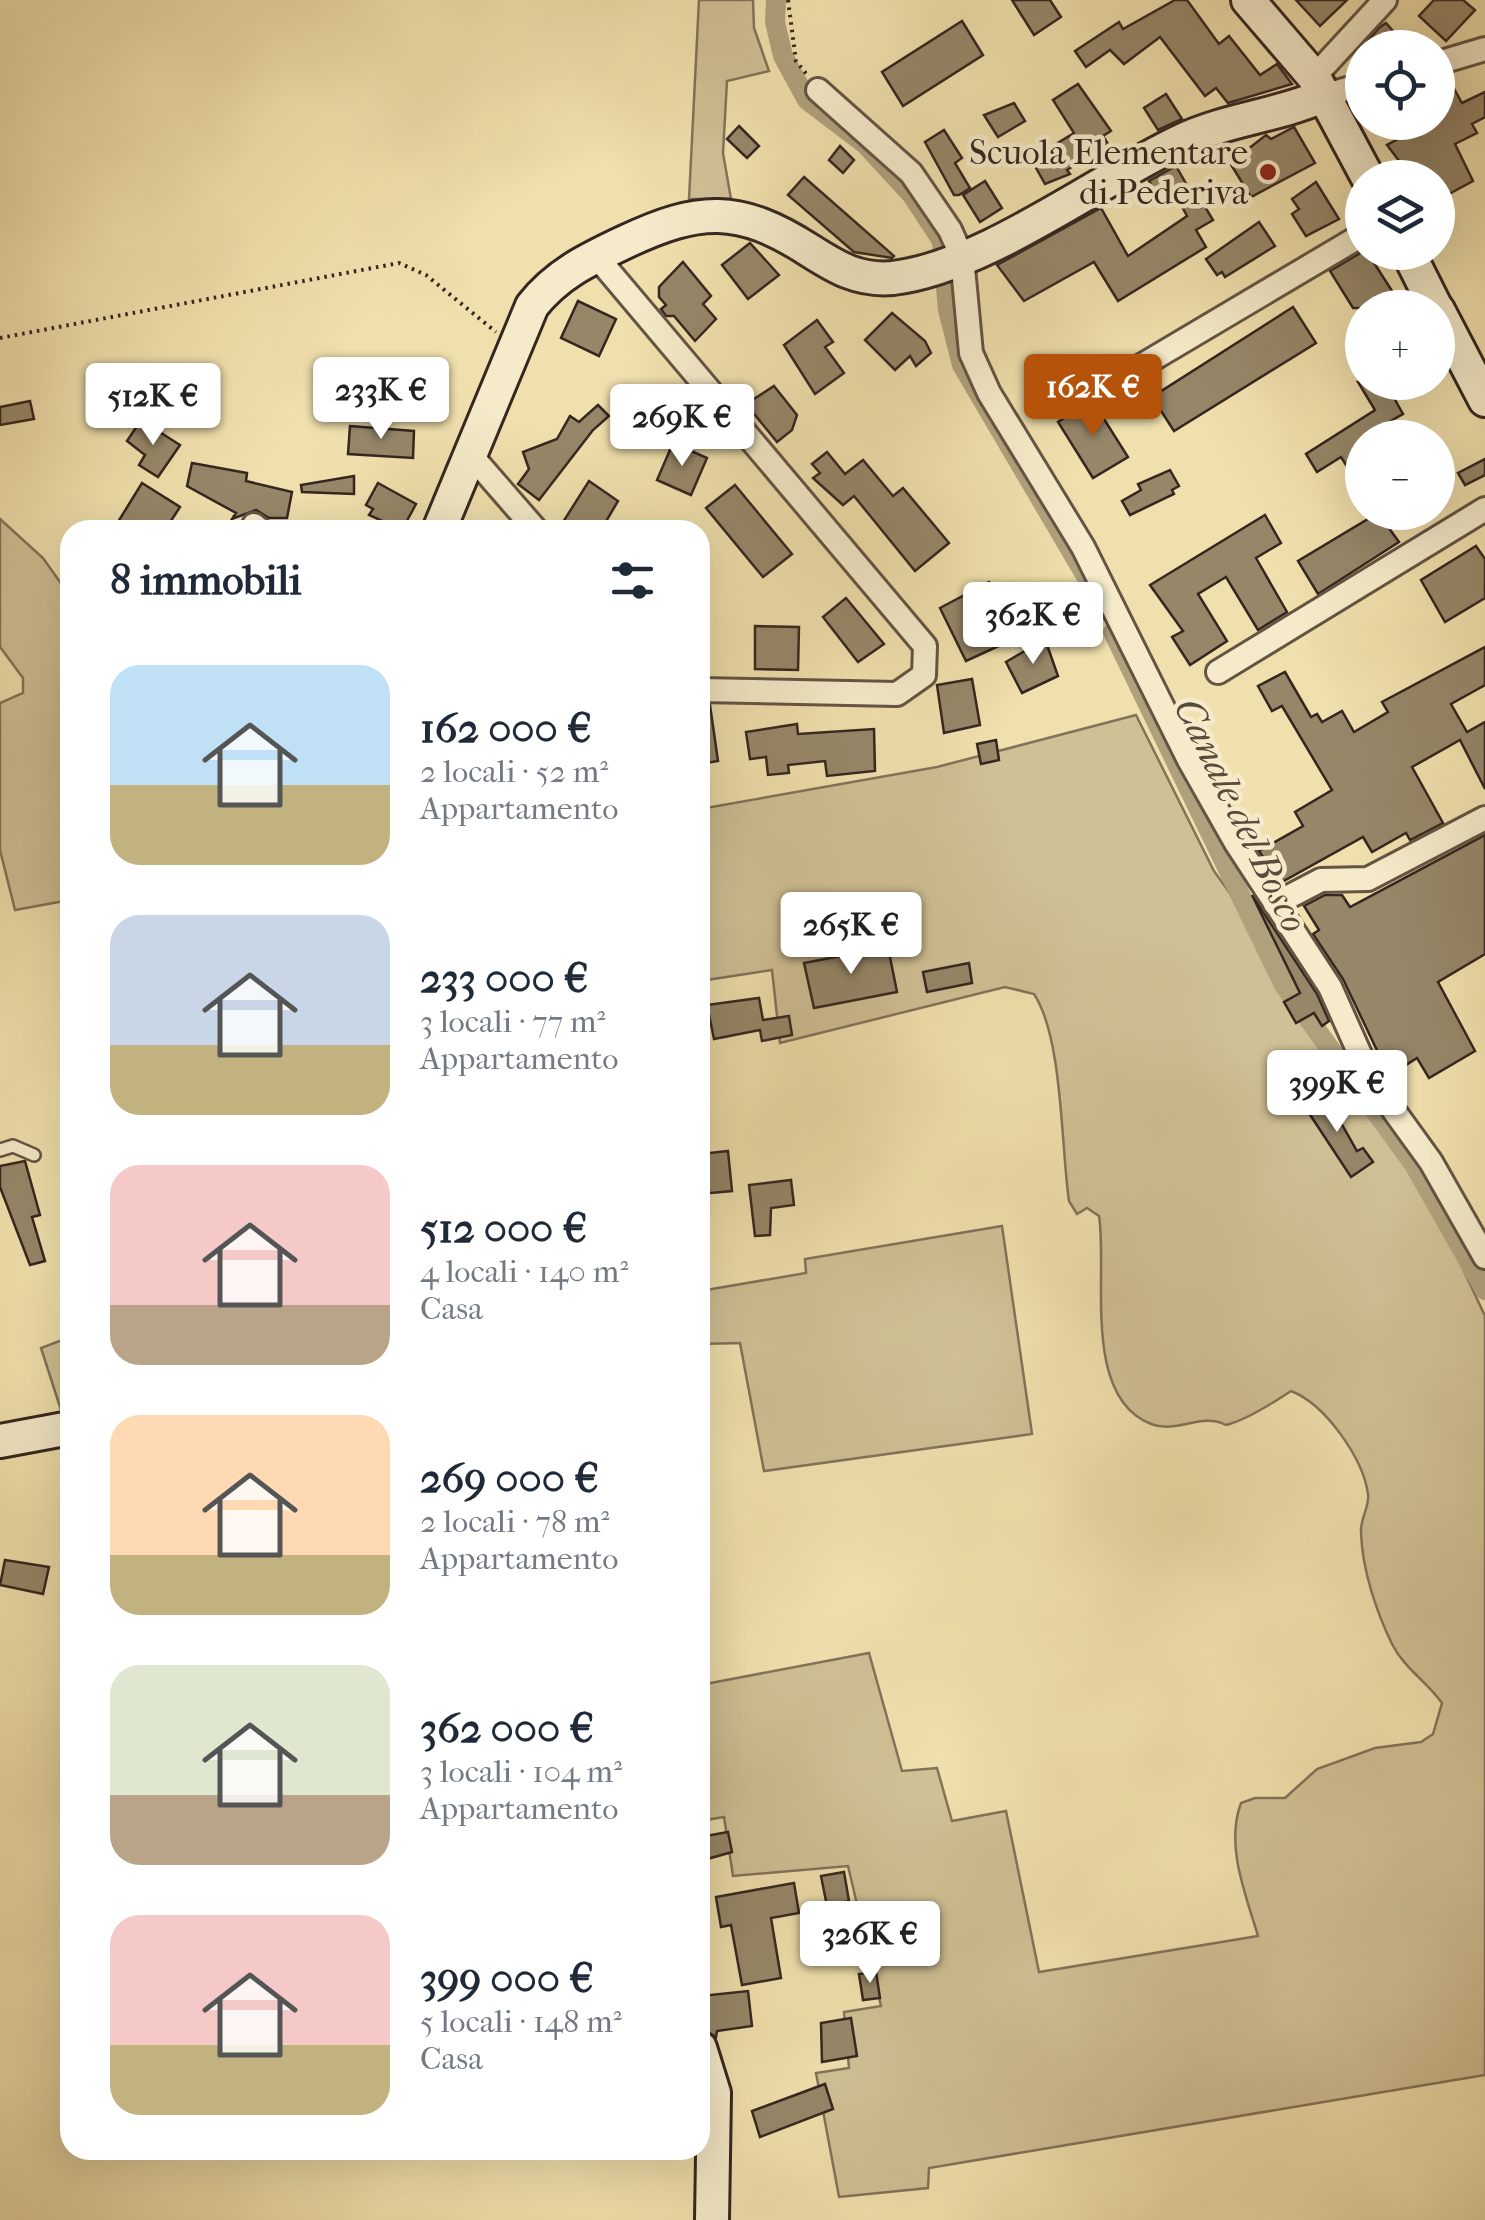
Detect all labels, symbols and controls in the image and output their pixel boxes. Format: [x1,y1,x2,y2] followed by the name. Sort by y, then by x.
[1345,30,1455,530] map controls
[1345,30,1455,140] button: locate
[969,132,1249,213] place label: Scuola Elementare di Pederiva
[1345,160,1455,270] button: layers
[1257,161,1279,183] marker: Scuola Elementare di Pederiva
[1345,290,1455,400] button: +
[1012,354,1174,439] pin: 162K €
[300,357,462,442] pin: 233K €
[72,363,234,448] pin: 512K €
[1046,368,1140,405] text: 162K €
[335,371,427,408] text: 233K €
[108,377,198,414] text: 512K €
[601,384,763,469] pin: 269K €
[632,398,732,435] text: 269K €
[1345,420,1455,530] button: −
[605,553,660,608] icon: filters
[110,556,302,605] text: 8 immobili
[952,582,1114,667] pin: 362K €
[985,596,1081,633] text: 362K €
[1165,690,1317,940] water label: Canale del Bosco
[420,704,592,753] text: 162 000 €
[190,705,310,825] icon: home
[420,753,608,790] text: 2 locali · 52 m²
[420,790,619,827] text: Appartamento
[770,892,932,977] pin: 265K €
[803,906,899,943] text: 265K €
[420,954,589,1003] text: 233 000 €
[190,955,310,1075] icon: home
[420,1003,606,1040] text: 3 locali · 77 m²
[420,1040,619,1077] text: Appartamento
[1256,1050,1418,1135] pin: 399K €
[1289,1064,1385,1101] text: 399K €
[420,1204,587,1253] text: 512 000 €
[190,1205,310,1325] icon: home
[420,1253,628,1290] text: 4 locali · 140 m²
[420,1290,483,1327] text: Casa
[420,1454,599,1503] text: 269 000 €
[190,1455,310,1575] icon: home
[420,1503,610,1540] text: 2 locali · 78 m²
[420,1540,619,1577] text: Appartamento
[420,1704,594,1753] text: 362 000 €
[190,1705,310,1825] icon: home
[420,1753,622,1790] text: 3 locali · 104 m²
[420,1790,619,1827] text: Appartamento
[789,1901,951,1986] pin: 326K €
[822,1915,918,1952] text: 326K €
[420,1954,594,2003] text: 399 000 €
[190,1955,310,2075] icon: home
[420,2003,622,2040] text: 5 locali · 148 m²
[420,2040,483,2077] text: Casa

